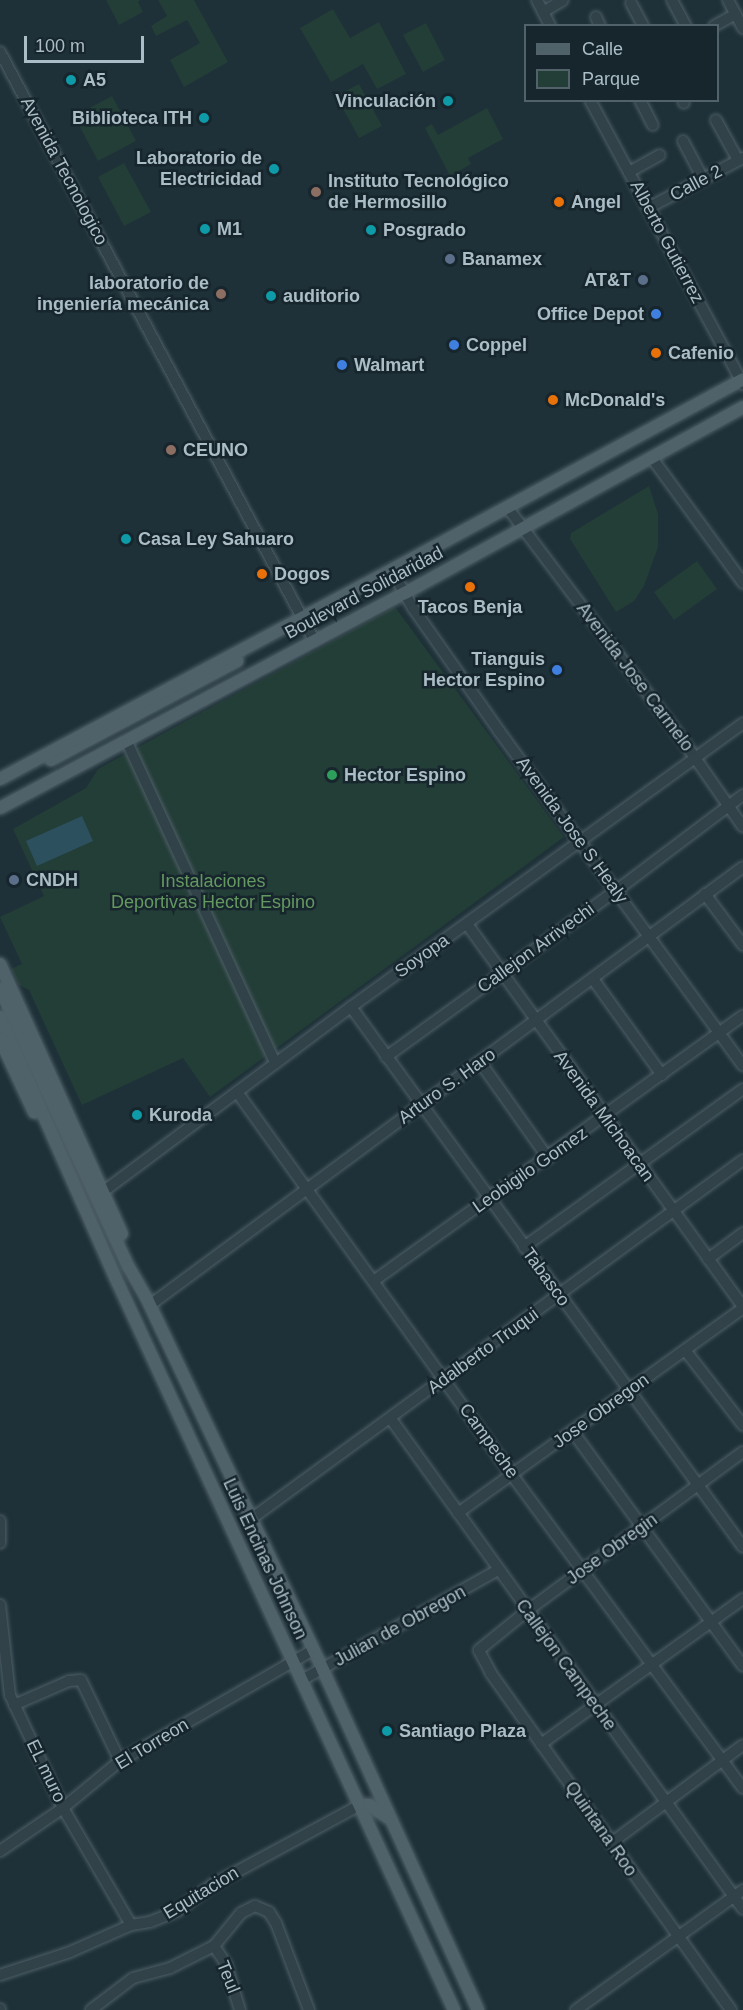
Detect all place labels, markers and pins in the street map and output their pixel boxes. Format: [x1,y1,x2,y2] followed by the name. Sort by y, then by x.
[83,69,106,91] place label: A5
[64,73,78,87] marker: A5
[335,90,436,112] place label: Vinculación
[441,94,455,108] marker: Vinculación
[72,107,192,129] place label: Biblioteca ITH
[197,111,211,125] marker: Biblioteca ITH
[136,148,262,190] place label: Laboratorio de Electricidad
[267,162,281,176] marker: Laboratorio de Electricidad
[328,171,509,213] place label: Instituto Tecnológico de Hermosillo
[309,185,323,199] marker: Instituto Tecnológico de Hermosillo
[571,191,621,213] place label: Angel
[552,195,566,209] marker: Angel
[217,218,242,240] place label: M1
[383,219,466,241] place label: Posgrado
[198,222,212,236] marker: M1
[364,223,378,237] marker: Posgrado
[462,248,542,270] place label: Banamex
[443,252,457,266] marker: Banamex
[584,269,631,291] place label: AT&T
[37,273,209,316] place label: laboratorio de ingeniería mecánica
[636,273,650,287] marker: AT&T
[283,285,360,307] place label: auditorio
[214,287,228,301] marker: laboratorio de ingeniería mecánica
[264,289,278,303] marker: auditorio
[537,303,644,325] place label: Office Depot
[649,307,663,321] marker: Office Depot
[466,334,527,356] place label: Coppel
[447,338,461,352] marker: Coppel
[668,342,734,364] place label: Cafenio
[649,346,663,360] marker: Cafenio
[354,354,424,376] place label: Walmart
[335,358,349,372] marker: Walmart
[565,389,665,411] place label: McDonald's
[546,393,560,407] marker: McDonald's
[183,439,248,461] place label: CEUNO
[164,443,178,457] marker: CEUNO
[138,528,294,550] place label: Casa Ley Sahuaro
[119,532,133,546] marker: Casa Ley Sahuaro
[274,563,330,585] place label: Dogos
[255,567,269,581] marker: Dogos
[463,580,477,594] marker: Tacos Benja
[418,596,522,618] place label: Tacos Benja
[423,649,545,692] place label: Tianguis Hector Espino
[550,663,564,677] marker: Tianguis Hector Espino
[344,764,466,786] place label: Hector Espino
[325,768,339,782] marker: Hector Espino
[26,869,78,891] place label: CNDH
[7,873,21,887] marker: CNDH
[149,1104,212,1126] place label: Kuroda
[130,1108,144,1122] marker: Kuroda
[399,1720,526,1742] place label: Santiago Plaza
[380,1724,394,1738] marker: Santiago Plaza

